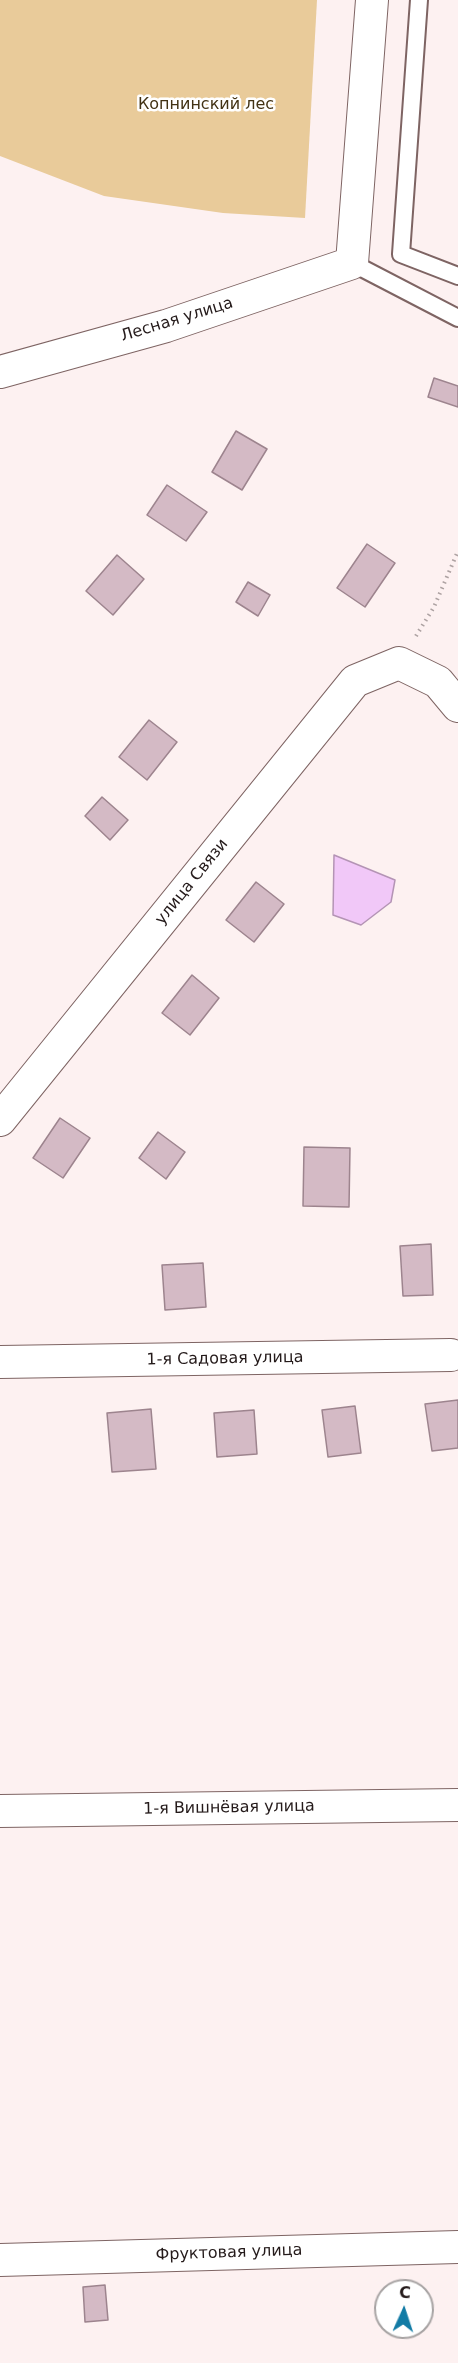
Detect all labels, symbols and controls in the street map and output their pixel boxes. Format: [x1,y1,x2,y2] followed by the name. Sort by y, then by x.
[138,95,274,115] park label: Копнинский лес
[119,294,235,346] street label: Лесная улица
[151,835,233,929] street label: улица Связи
[146,1348,304,1370] street label: 1-я Садовая улица
[143,1797,315,1819] street label: 1-я Вишнёвая улица
[155,2241,303,2265] street label: Фруктовая улица
[374,2279,434,2339] north arrow
[398,2283,411,2302] text: С

